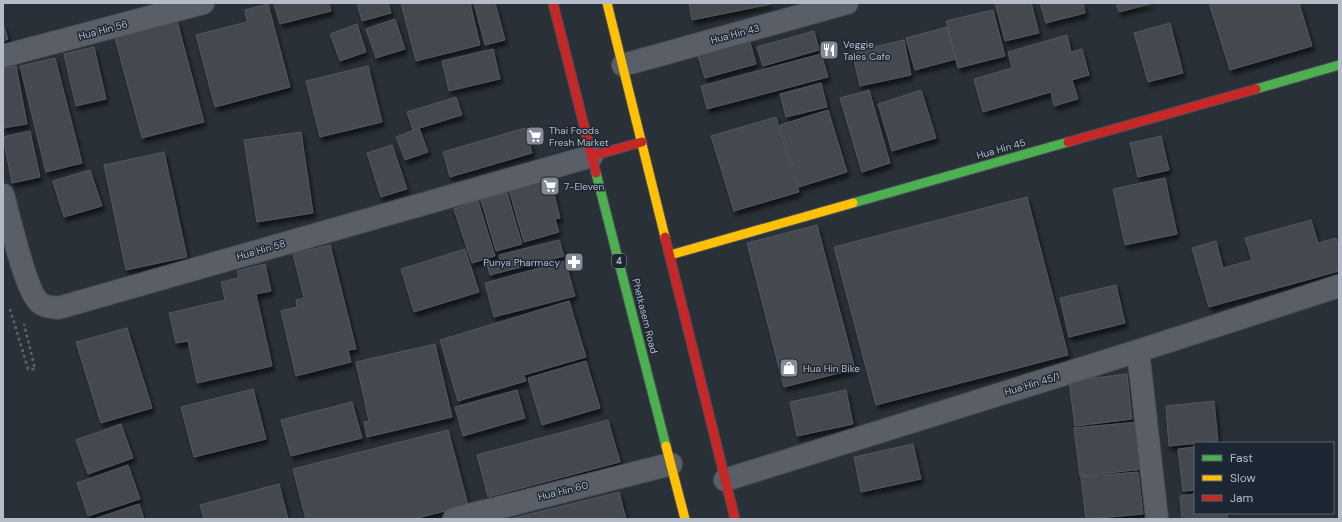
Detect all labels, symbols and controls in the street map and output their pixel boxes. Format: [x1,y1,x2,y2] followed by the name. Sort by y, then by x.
[77,17,129,43] street label: Hua Hin 56
[709,21,761,47] street label: Hua Hin 43
[843,38,891,63] place label: Veggie Tales Cafe
[818,39,840,61] restaurant icon: Veggie Tales Cafe
[549,124,609,149] place label: Thai Foods Fresh Market
[524,125,546,147] supermarket icon: Thai Foods Fresh Market
[975,136,1027,162] street label: Hua Hin 45
[539,175,561,197] supermarket icon: 7-Eleven
[564,180,604,193] place label: 7-Eleven
[235,237,287,263] street label: Hua Hin 58
[563,251,585,273] pharmacy icon: Punya Pharmacy
[612,254,626,268] road number: 4
[483,256,560,269] place label: Punya Pharmacy
[629,277,661,355] street label: Phetkasem Road
[778,357,800,379] shop icon: Hua Hin Bike
[803,362,860,375] place label: Hua Hin Bike
[1003,369,1061,399] street label: Hua Hin 45/1
[1194,442,1334,514] legend
[1230,450,1253,466] text: Fast
[1230,470,1256,486] text: Slow
[537,478,590,504] street label: Hua Hin 60
[1230,490,1253,506] text: Jam

